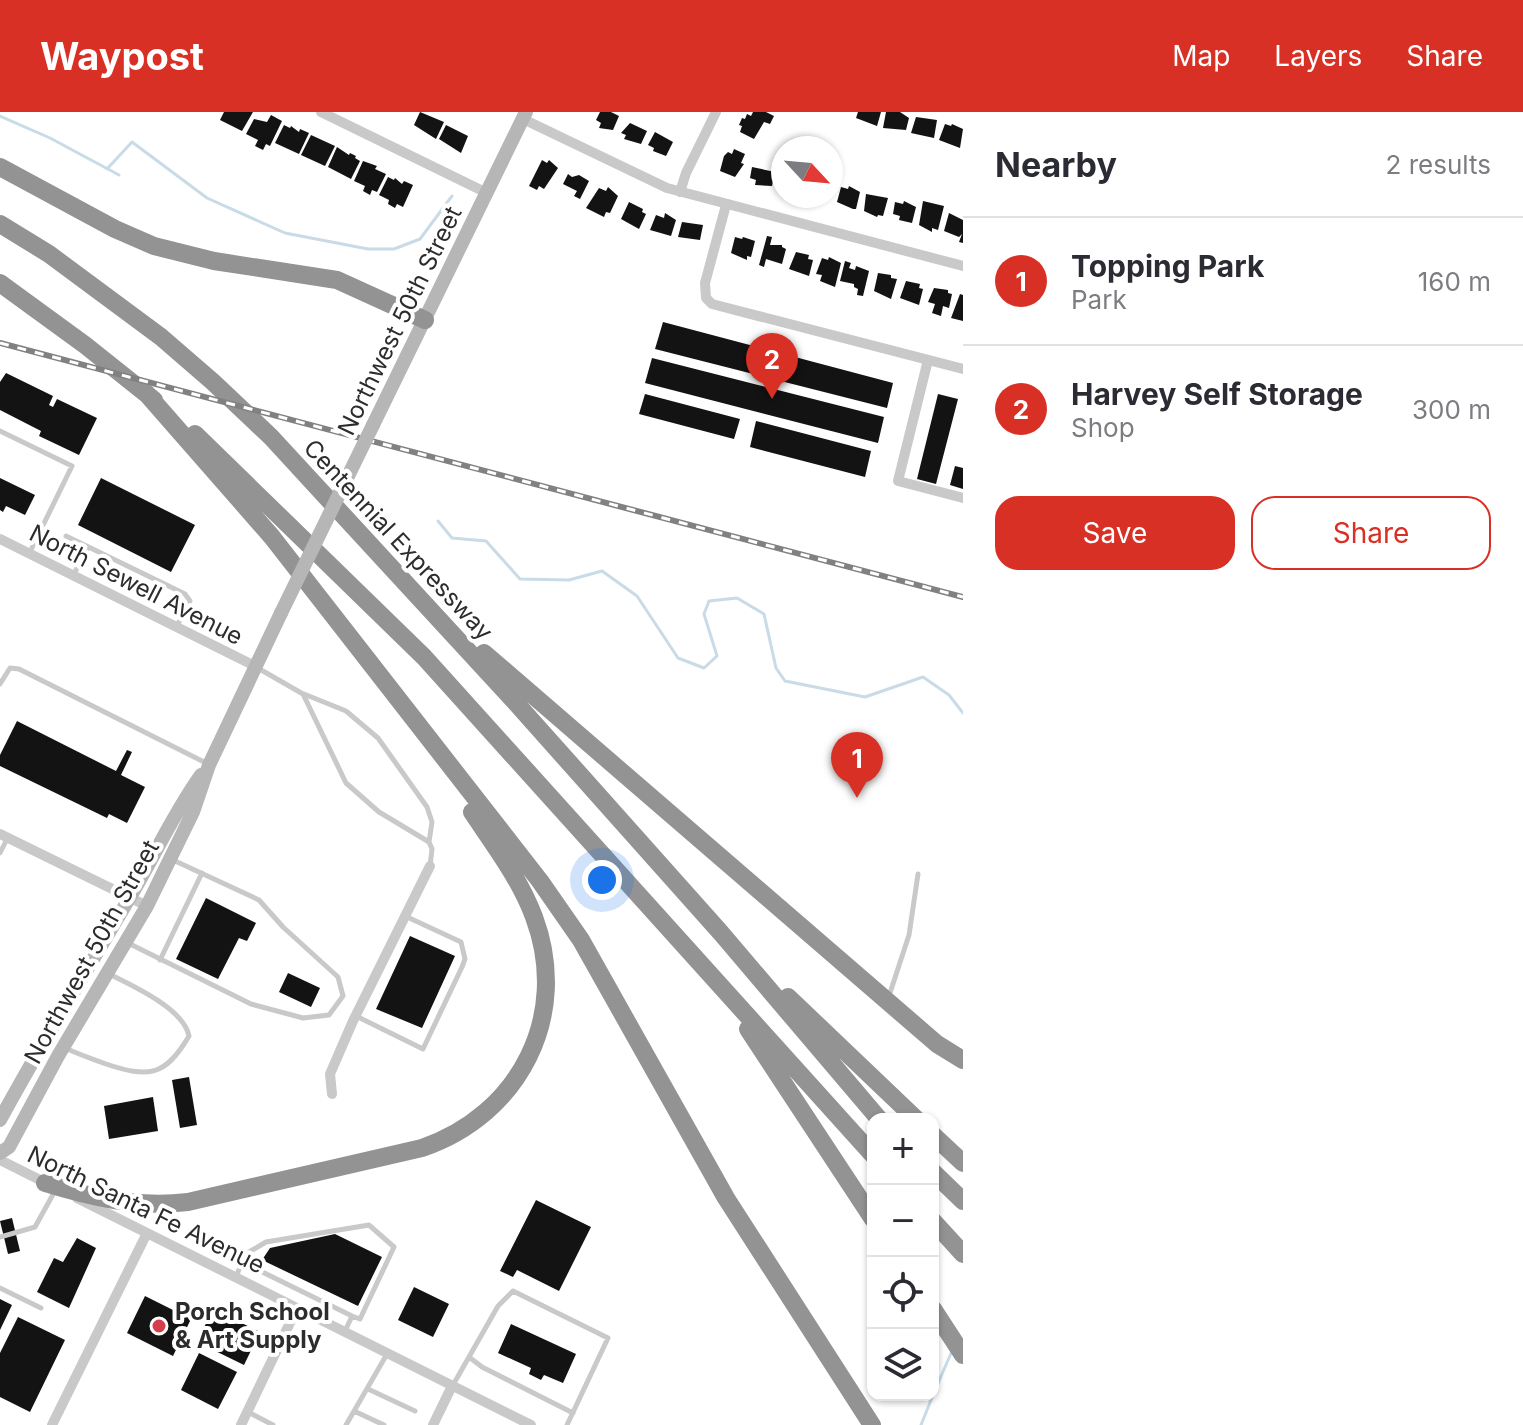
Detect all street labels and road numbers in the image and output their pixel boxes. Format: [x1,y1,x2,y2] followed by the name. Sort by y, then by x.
[332,201,468,440] street label: Northwest 50th Street
[298,433,499,646] street label: Centennial Expressway
[25,518,248,651] street label: North Sewell Avenue
[18,835,165,1069] street label: Northwest 50th Street
[23,1139,270,1280] street label: North Santa Fe Avenue

